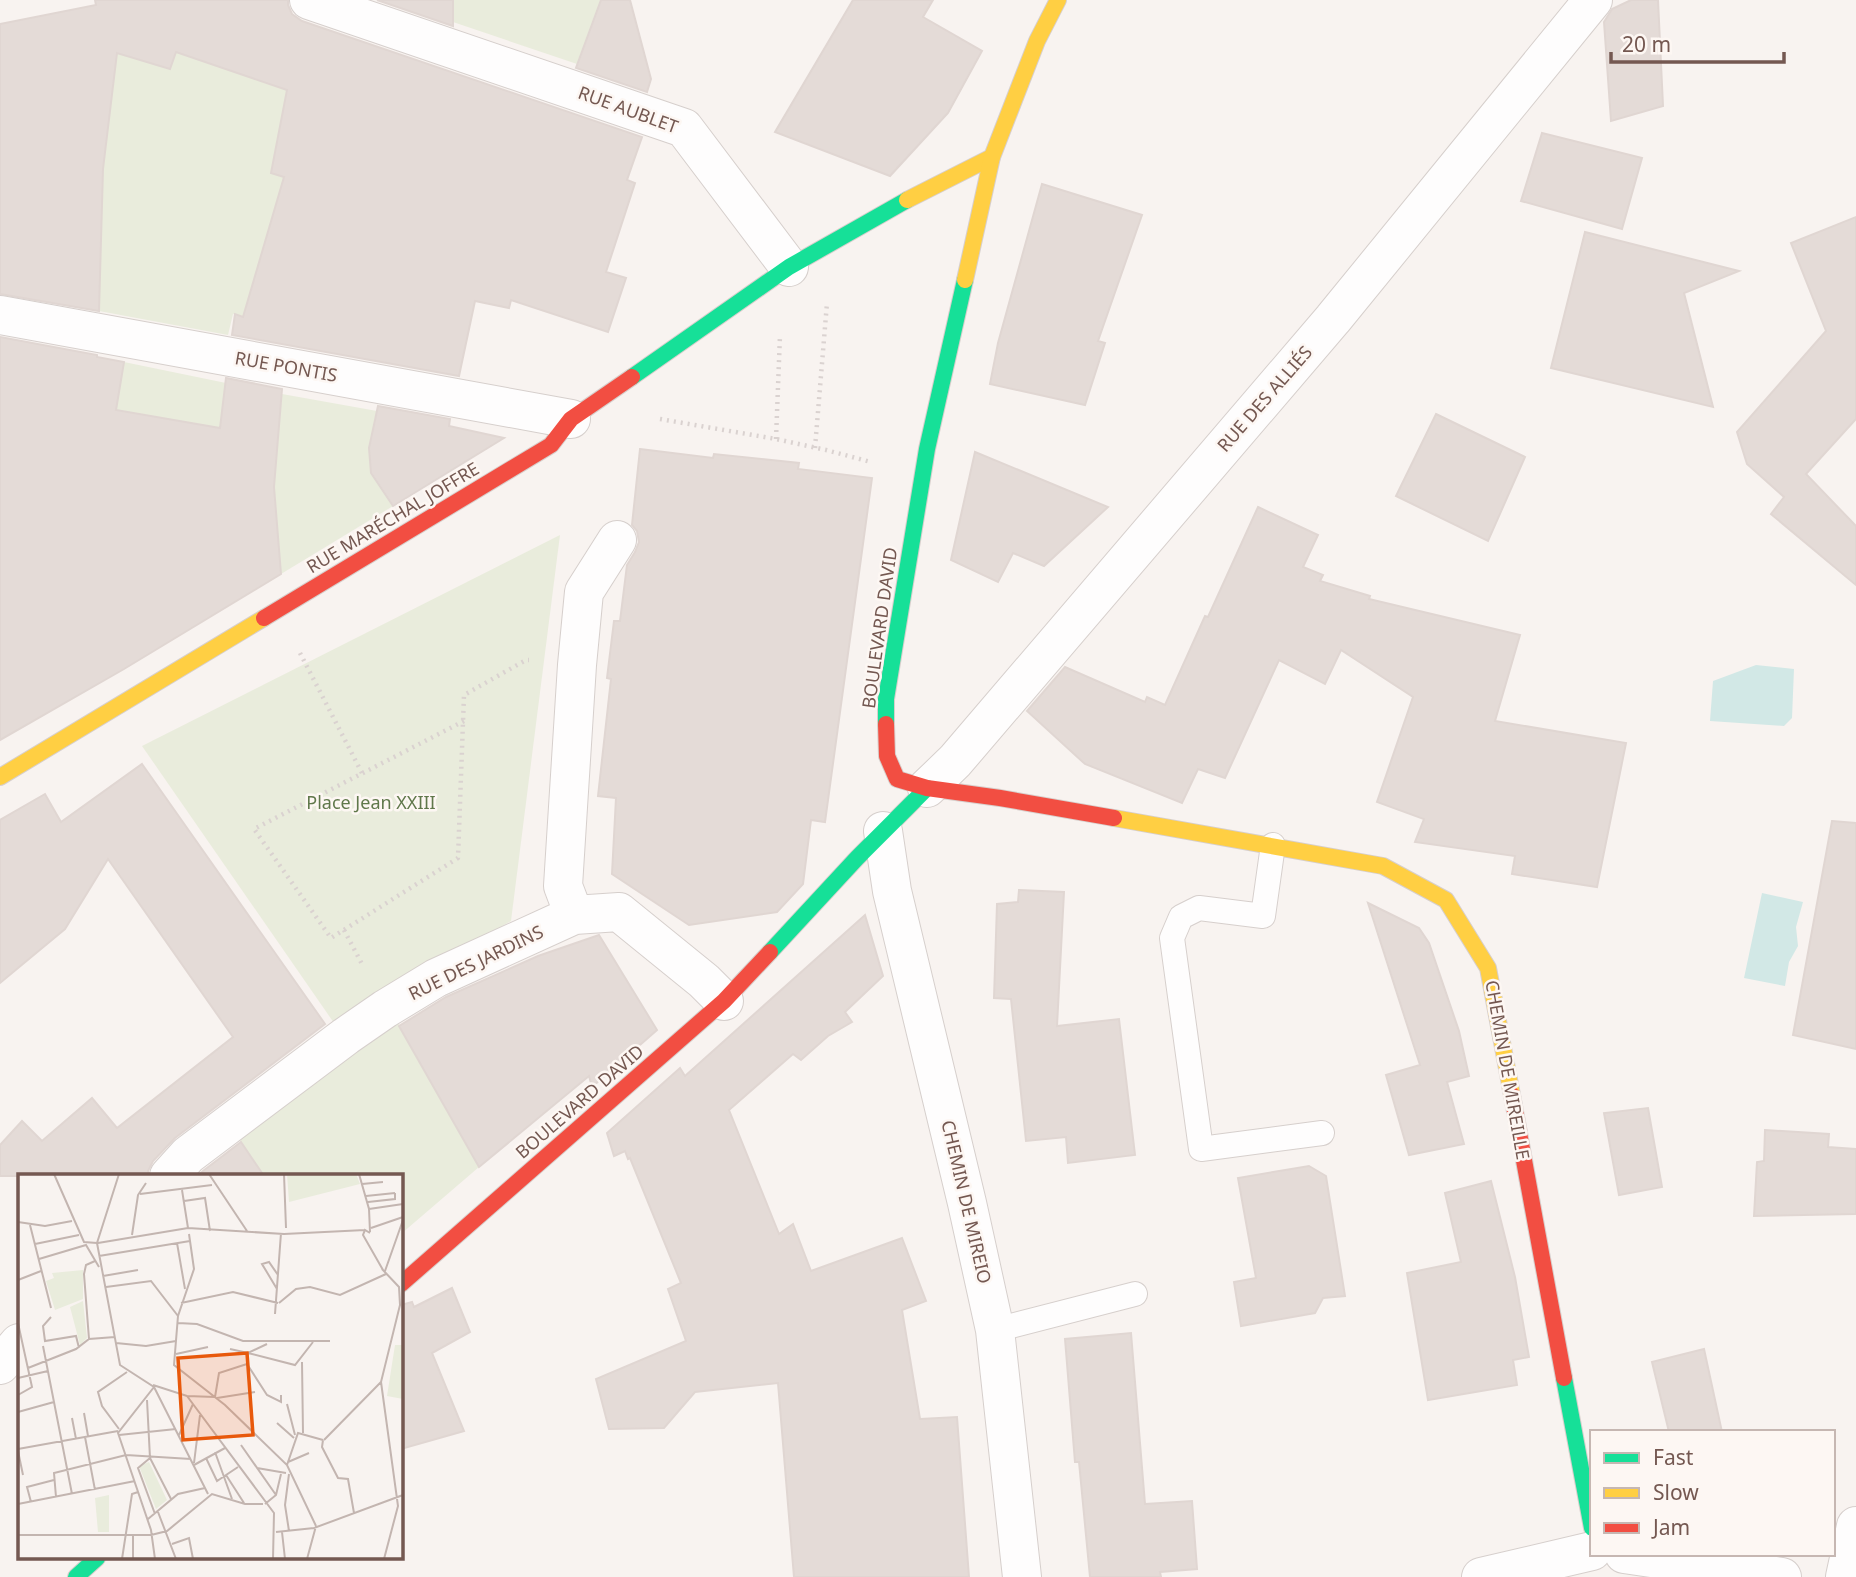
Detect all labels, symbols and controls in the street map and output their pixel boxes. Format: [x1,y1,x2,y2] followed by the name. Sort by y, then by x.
[1611,21,1784,65] scale bar
[1622,30,1671,58] text: 20 m
[575,80,682,138] street label: RUE AUBLET
[1212,340,1317,456] street label: RUE DES ALLIÉS
[233,345,339,387] street label: RUE PONTIS
[302,456,483,578] street label: RUE MARÉCHAL JOFFRE
[856,546,902,710] street label: BOULEVARD DAVID
[306,790,436,814] park label: Place Jean XXIII
[404,919,547,1005] street label: RUE DES JARDINS
[1480,978,1536,1162] street label: CHEMIN DE MIREILLE
[510,1039,649,1164] street label: BOULEVARD DAVID
[936,1118,997,1286] street label: CHEMIN DE MIREIO
[18,1174,402,1560] inset map
[1590,1430,1835,1556] legend
[1653,1443,1694,1471] text: Fast
[1653,1478,1699,1506] text: Slow
[1651,1513,1690,1541] text: Jam

